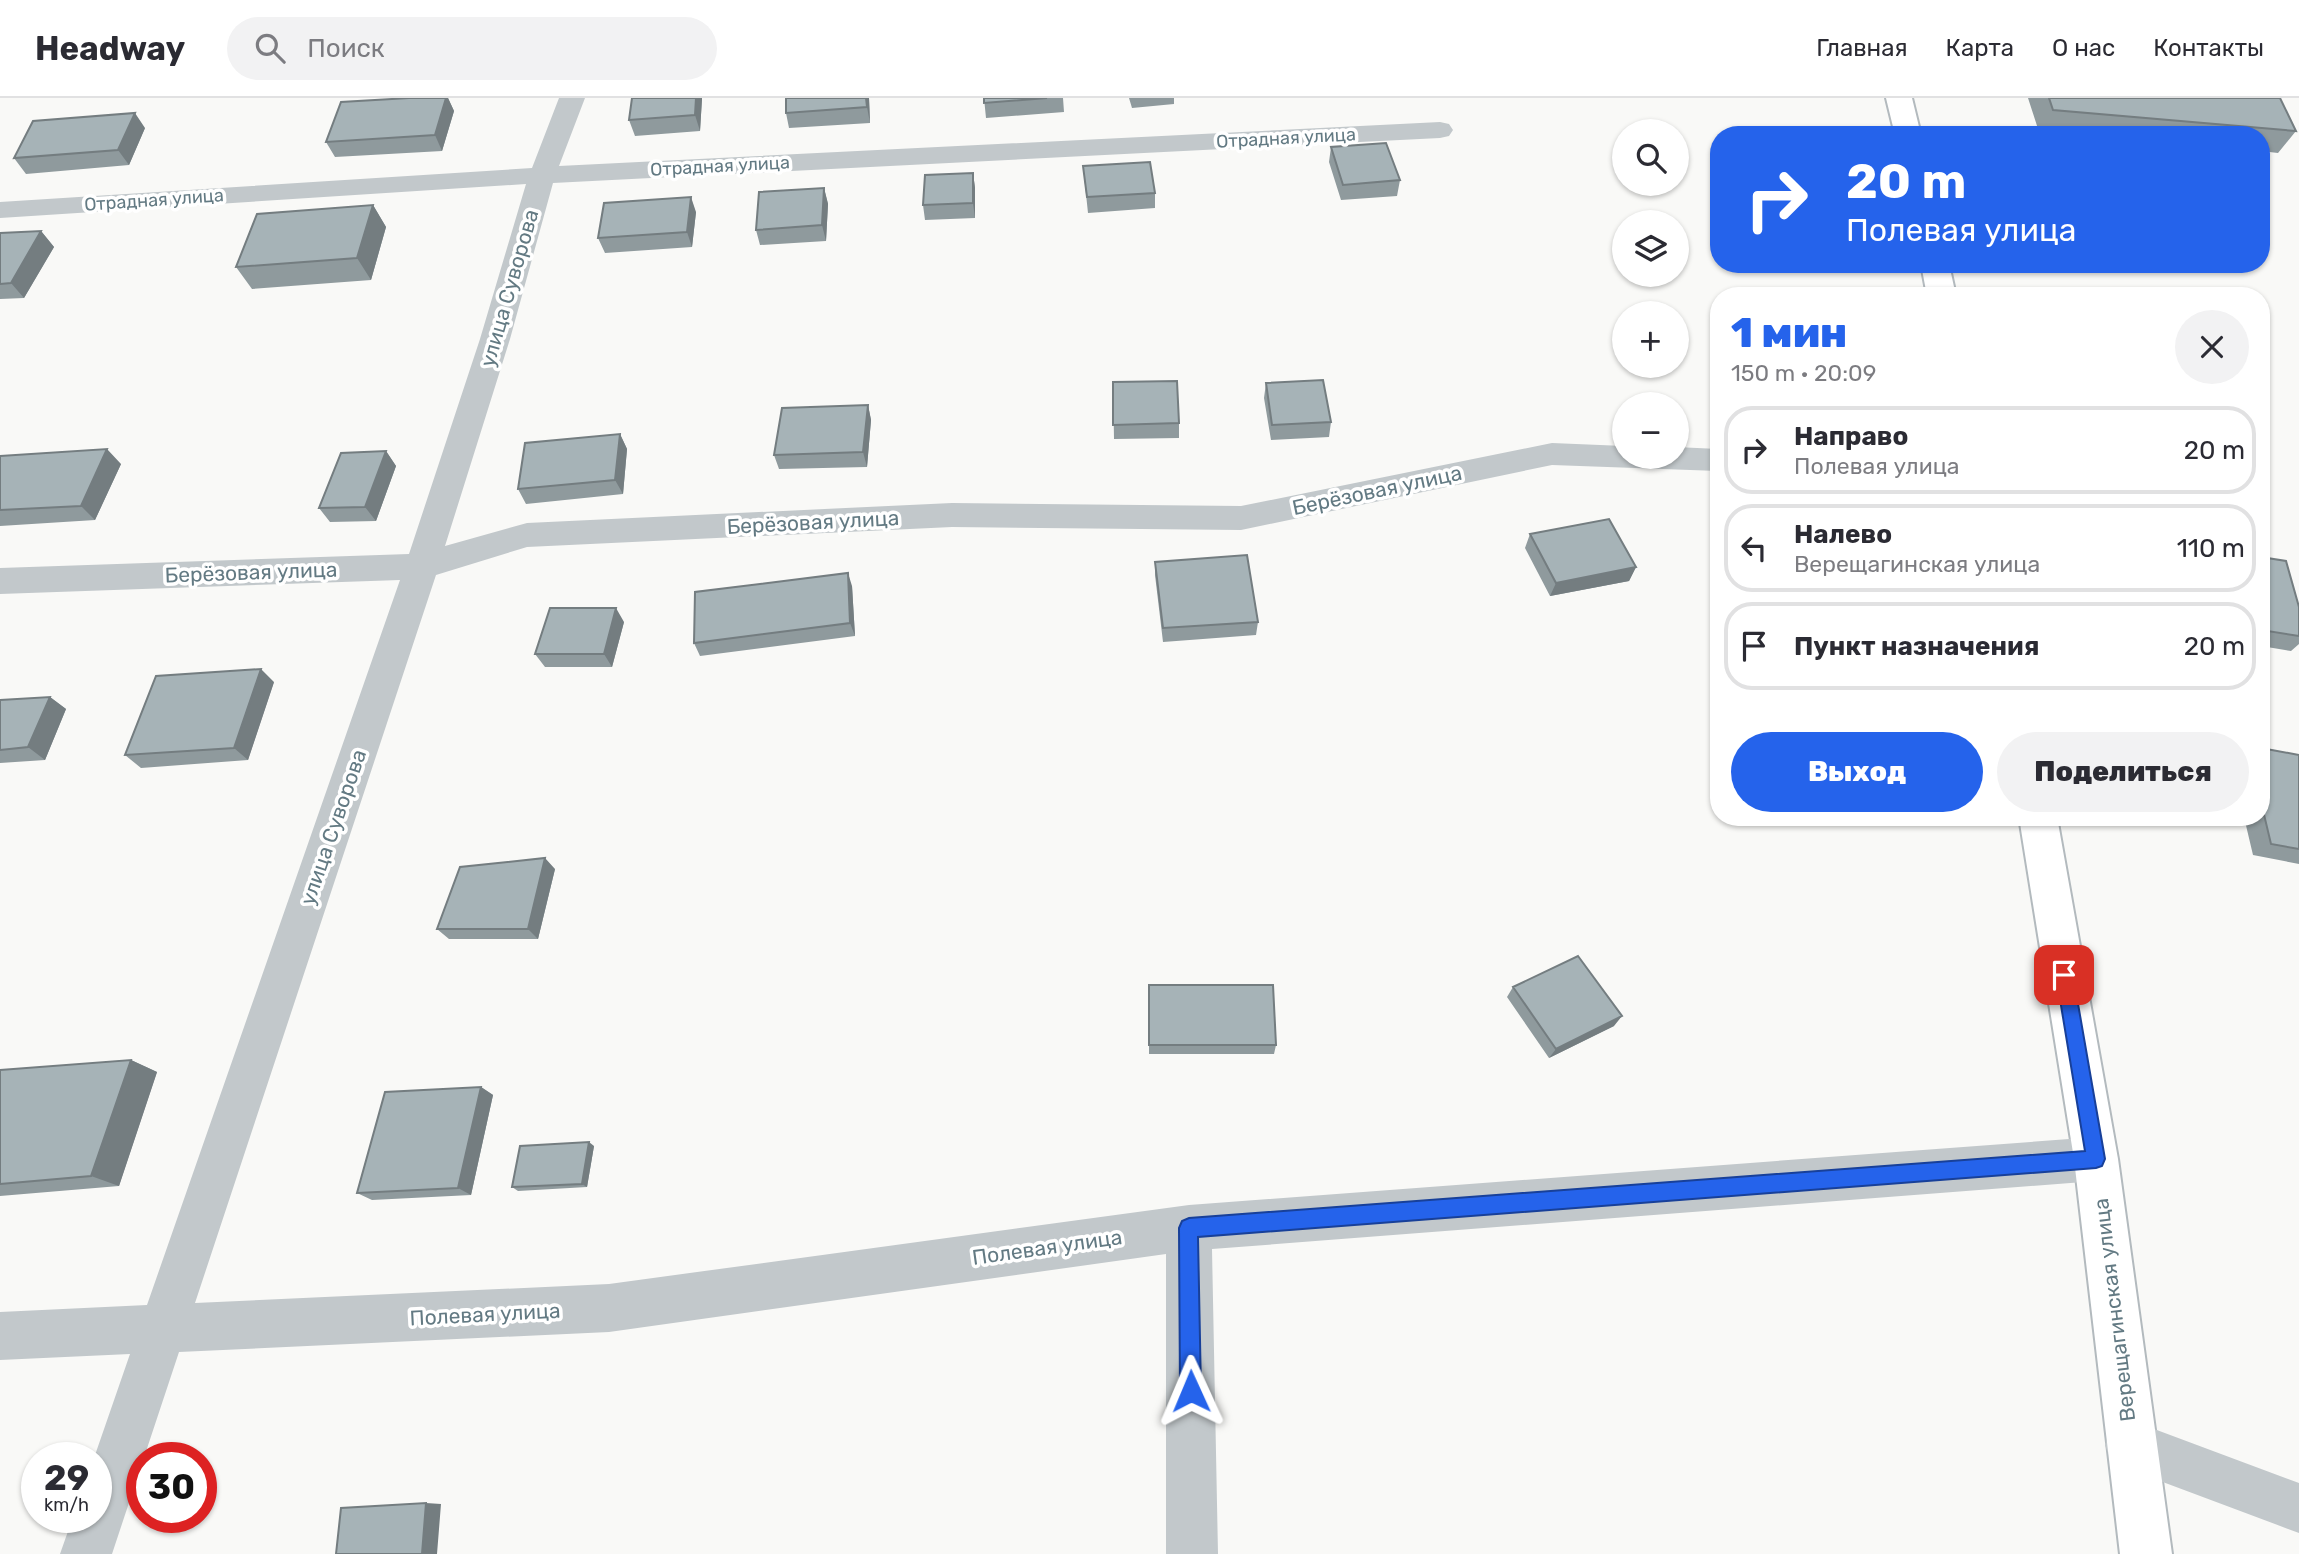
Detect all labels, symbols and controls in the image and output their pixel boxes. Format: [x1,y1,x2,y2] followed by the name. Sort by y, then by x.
[227,17,717,80] search box
[35,29,185,68] text: Headway
[251,29,289,67] icon: search
[307,33,385,64] text: Поиск
[1816,34,1908,62] text: Главная
[1946,34,2014,62] text: Карта
[2052,34,2115,62] text: О нас
[2153,34,2264,62] text: Контакты
[1612,119,1689,469] map controls
[1612,119,1689,196] button: search
[1216,123,1356,153] street label: Отрадная улица
[650,151,790,181] street label: Отрадная улица
[1846,152,1967,210] text: 20 m
[1731,154,1822,245] icon: right
[84,184,224,216] street label: Отрадная улица
[475,206,543,370] street label: улица Суворова
[1612,210,1689,287] button: layers
[1846,211,2076,249] text: Полевая улица
[1612,301,1689,378] button: +
[1731,308,1847,358] text: 1 мин
[2175,310,2249,384] button: close
[1731,359,1876,387] text: 150 m · 20:09
[1612,392,1689,469] button: −
[1794,421,1908,452] text: Направо
[1735,431,1773,469] icon: right
[2184,435,2245,466] text: 20 m
[1794,452,1960,480] text: Полевая улица
[1290,460,1464,520] street label: Берёзовая улица
[726,505,900,539] street label: Берёзовая улица
[1794,519,1892,550] text: Налево
[1735,529,1773,567] icon: left
[2177,533,2245,564] text: 110 m
[1794,550,2040,578] text: Верещагинская улица
[164,556,338,588] street label: Берёзовая улица
[1735,627,1773,665] icon: arrive
[1794,631,2039,662] text: Пункт назначения
[2184,631,2245,662] text: 20 m
[1731,732,1983,812] button: Выход
[1997,732,2249,812] button: Поделиться
[295,746,371,908] street label: улица Суворова
[2034,945,2094,1005] pin
[2045,956,2083,994] icon: arrive
[2088,1197,2140,1423] street label: Верещагинская улица
[970,1224,1124,1270] street label: Полевая улица
[409,1298,561,1330] street label: Полевая улица
[1154,1354,1228,1428] position arrow
[126,1442,217,1533] speed limit sign: 30
[44,1457,89,1499] text: 29
[44,1494,89,1516] text: km/h

